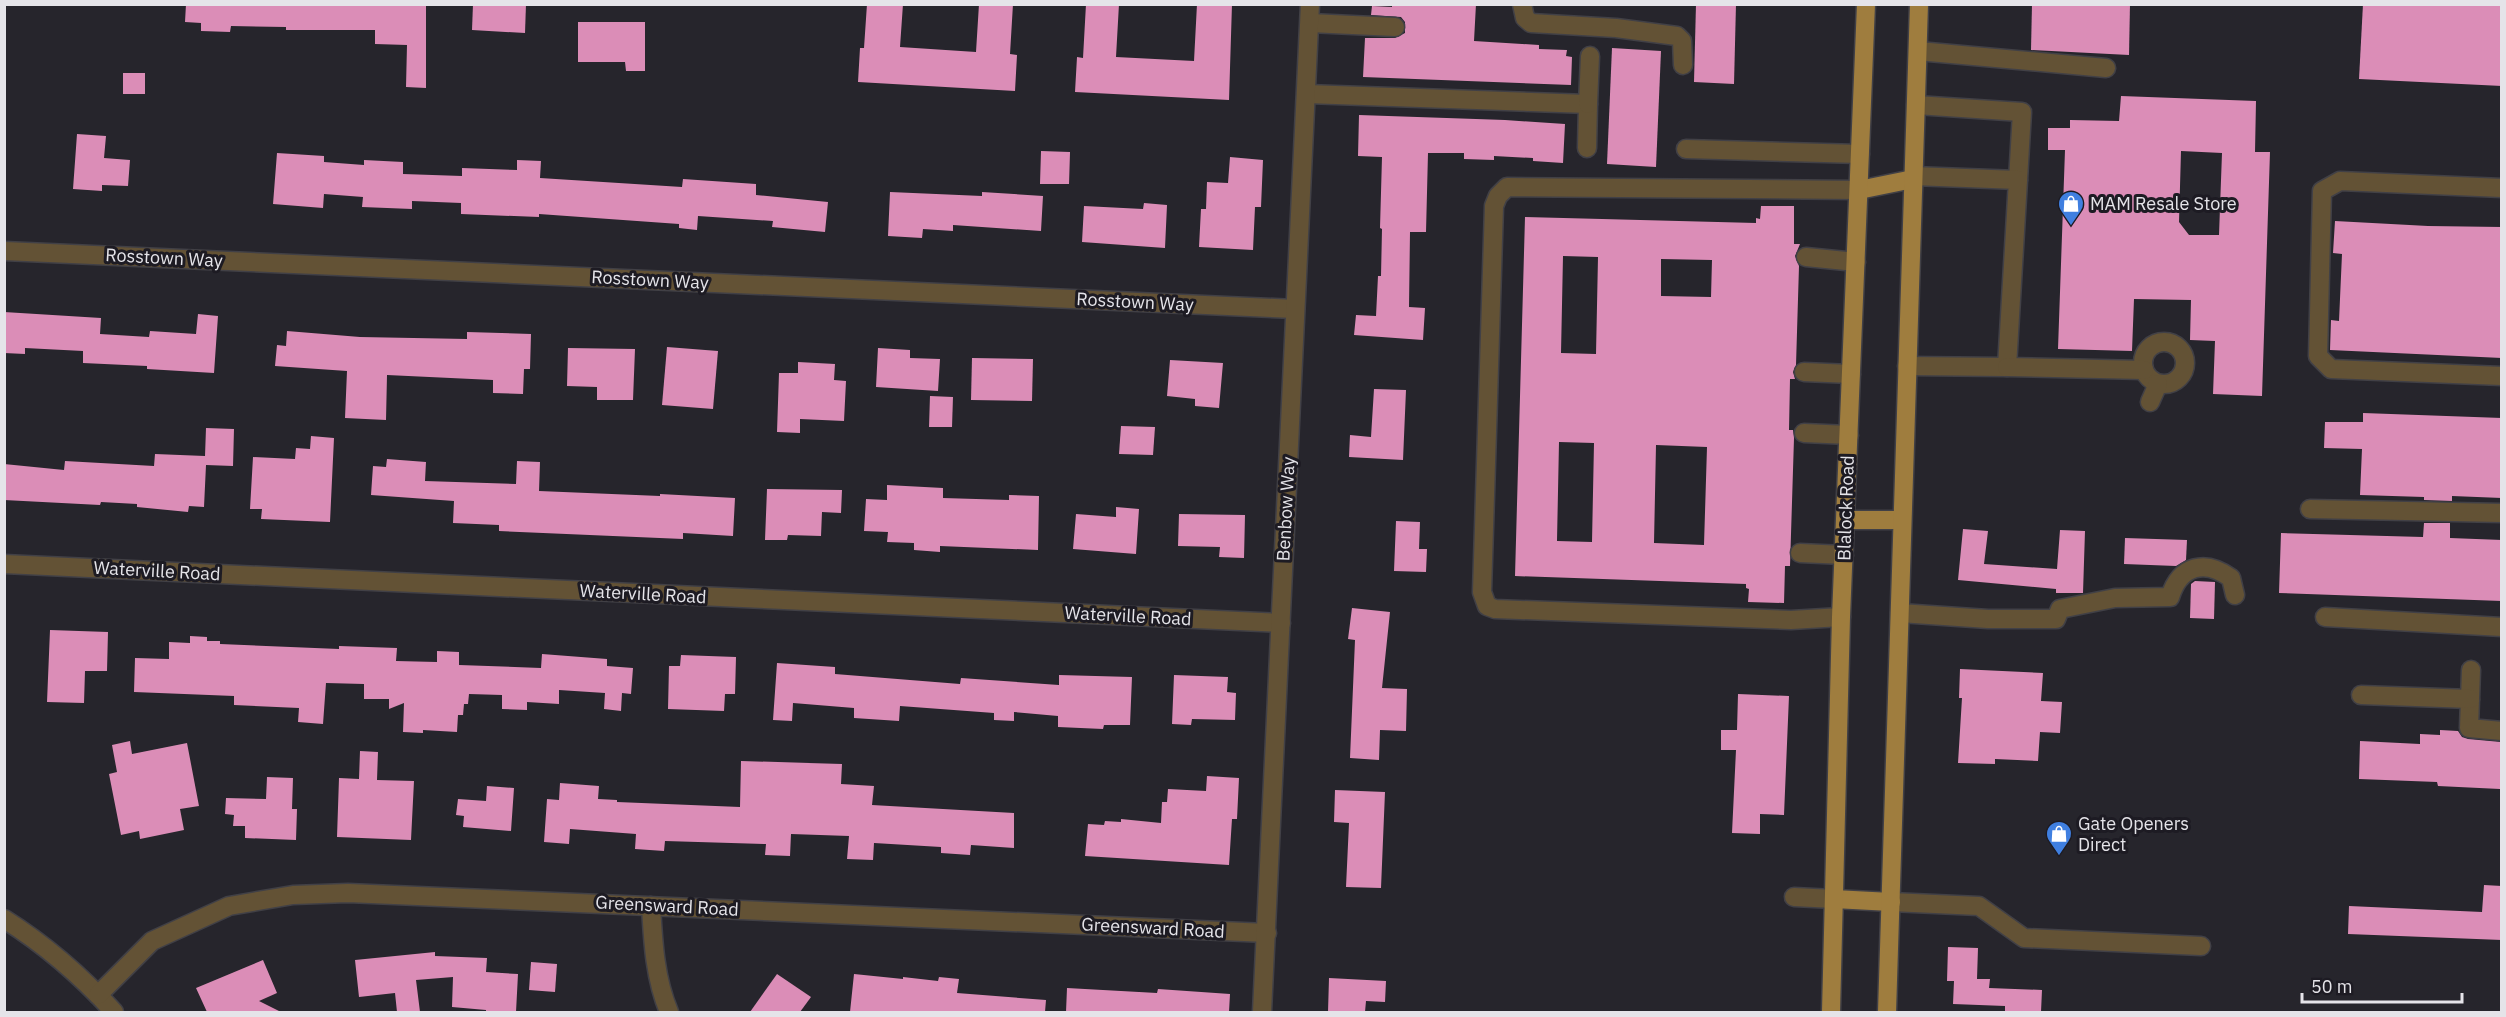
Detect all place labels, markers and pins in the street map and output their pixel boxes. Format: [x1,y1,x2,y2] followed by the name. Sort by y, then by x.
[2056,189,2086,227] shop icon: MAM Resale Store
[2090,192,2237,215] place label: MAM Resale Store
[2078,812,2189,856] place label: Gate Openers Direct
[2044,819,2074,857] shop icon: Gate Openers Direct

